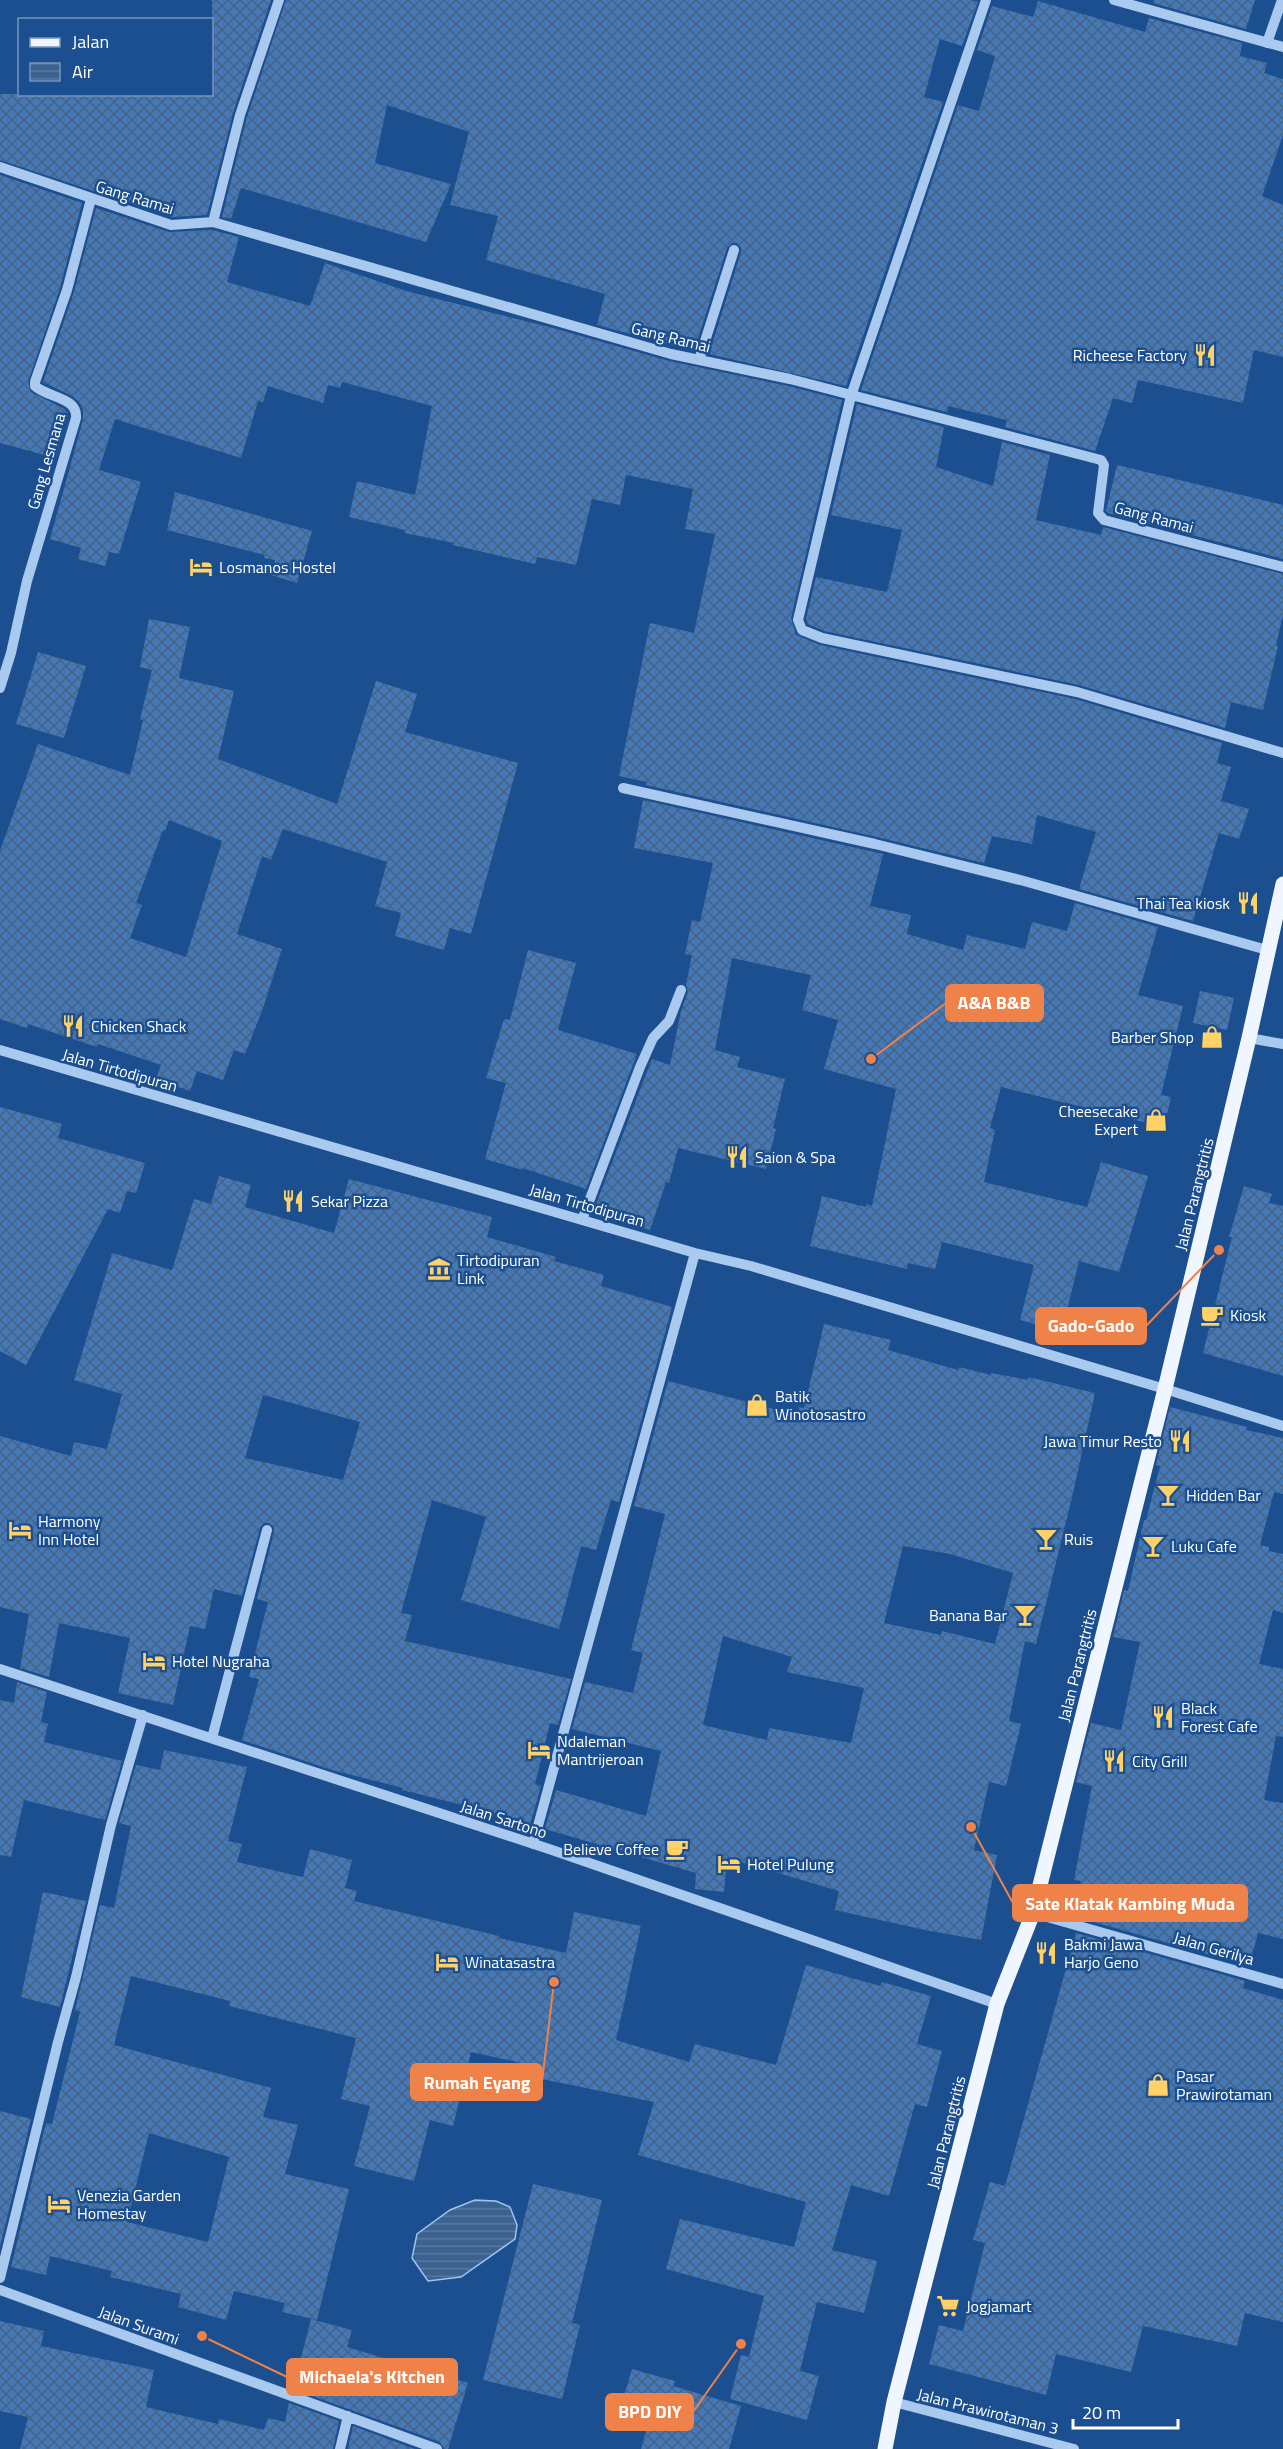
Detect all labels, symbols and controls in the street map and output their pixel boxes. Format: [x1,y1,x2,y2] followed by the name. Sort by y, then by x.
[18,18,213,96] legend
[72,28,109,55] text: Jalan
[72,58,93,85] text: Air
[93,174,177,220] street label: Gang Ramai
[629,316,713,358] street label: Gang Ramai
[1192,342,1218,368] restaurant icon: Richeese Factory
[1073,343,1187,367] place label: Richeese Factory
[21,410,71,512] street label: Gang Lesmana
[1112,495,1196,539] street label: Gang Ramai
[188,554,214,580] hotel icon: Losmanos Hostel
[219,555,336,579] place label: Losmanos Hostel
[1235,890,1261,916] restaurant icon: Thai Tea kiosk
[1137,891,1230,915] place label: Thai Tea kiosk
[946,985,1043,1021] callout: A&A B&B
[958,989,1030,1016] text: A&A B&B
[60,1013,86,1039] restaurant icon: Chicken Shack
[91,1014,187,1038] place label: Chicken Shack
[1199,1024,1225,1050] shop icon: Barber Shop
[1111,1025,1194,1049] place label: Barber Shop
[59,1042,181,1098] street label: Jalan Tirtodipuran
[1058,1099,1138,1141] place label: Cheesecake Expert
[1143,1107,1169,1133] shop icon: Cheesecake Expert
[1168,1135,1220,1253] street label: Jalan Parangtritis
[724,1144,750,1170] restaurant icon: Saion & Spa
[755,1145,835,1169] place label: Saion & Spa
[526,1177,648,1233] street label: Jalan Tirtodipuran
[280,1188,306,1214] restaurant icon: Sekar Pizza
[311,1189,388,1213] place label: Sekar Pizza
[457,1248,540,1290] place label: Tirtodipuran Link
[426,1256,452,1282] museum icon: Tirtodipuran Link
[1199,1302,1225,1328] cafe icon: Kiosk
[1230,1303,1266,1327] place label: Kiosk
[1036,1308,1146,1344] callout: Gado-Gado
[1048,1312,1134,1339] text: Gado-Gado
[775,1384,866,1426] place label: Batik Winotosastro
[744,1392,770,1418] shop icon: Batik Winotosastro
[1167,1428,1193,1454] restaurant icon: Jawa Timur Resto
[1044,1429,1162,1453] place label: Jawa Timur Resto
[1155,1482,1181,1508] bar icon: Hidden Bar
[1186,1483,1261,1507] place label: Hidden Bar
[38,1509,101,1551] place label: Harmony Inn Hotel
[7,1517,33,1543] hotel icon: Harmony Inn Hotel
[1033,1526,1059,1552] bar icon: Ruis
[1064,1527,1093,1551] place label: Ruis
[1140,1533,1166,1559] bar icon: Luku Cafe
[1171,1534,1237,1558] place label: Luku Cafe
[1012,1602,1038,1628] bar icon: Banana Bar
[929,1603,1007,1627] place label: Banana Bar
[1051,1606,1103,1724] street label: Jalan Parangtritis
[141,1648,167,1674] hotel icon: Hotel Nugraha
[172,1649,270,1673] place label: Hotel Nugraha
[1181,1696,1258,1738] place label: Black Forest Cafe
[1150,1704,1176,1730] restaurant icon: Black Forest Cafe
[557,1729,644,1771] place label: Ndaleman Mantrijeroan
[526,1737,552,1763] hotel icon: Ndaleman Mantrijeroan
[1101,1748,1127,1774] restaurant icon: City Grill
[1132,1749,1187,1773] place label: City Grill
[458,1794,550,1844] street label: Jalan Sartono
[664,1836,690,1862] cafe icon: Believe Coffee
[563,1837,659,1861] place label: Believe Coffee
[716,1851,742,1877] hotel icon: Hotel Pulung
[747,1852,834,1876] place label: Hotel Pulung
[1013,1885,1247,1921] callout: Sate Klatak Kambing Muda
[1025,1890,1235,1917] text: Sate Klatak Kambing Muda
[1171,1925,1257,1971] street label: Jalan Gerilya
[1064,1932,1143,1974] place label: Bakmi Jawa Harjo Geno
[1033,1940,1059,1966] restaurant icon: Bakmi Jawa Harjo Geno
[434,1949,460,1975] hotel icon: Winatasastra
[465,1950,555,1974] place label: Winatasastra
[411,2064,542,2100] callout: Rumah Eyang
[1176,2064,1272,2106] place label: Pasar Prawirotaman
[424,2069,531,2096] text: Rumah Eyang
[1145,2072,1171,2098] shop icon: Pasar Prawirotaman
[920,2073,972,2191] street label: Jalan Parangtritis
[77,2183,181,2225] place label: Venezia Garden Homestay
[46,2191,72,2217] hotel icon: Venezia Garden Homestay
[935,2293,961,2319] supermarket icon: Jogjamart
[966,2294,1032,2318] place label: Jogjamart
[95,2299,183,2351] street label: Jalan Surami
[287,2359,457,2395] callout: Michaela's Kitchen
[299,2363,445,2390] text: Michaela's Kitchen
[915,2382,1061,2440] street label: Jalan Prawirotaman 3
[1073,2392,1178,2430] scale bar
[606,2394,693,2430] callout: BPD DIY
[618,2398,683,2425] text: BPD DIY
[1082,2399,1121,2426] text: 20 m

